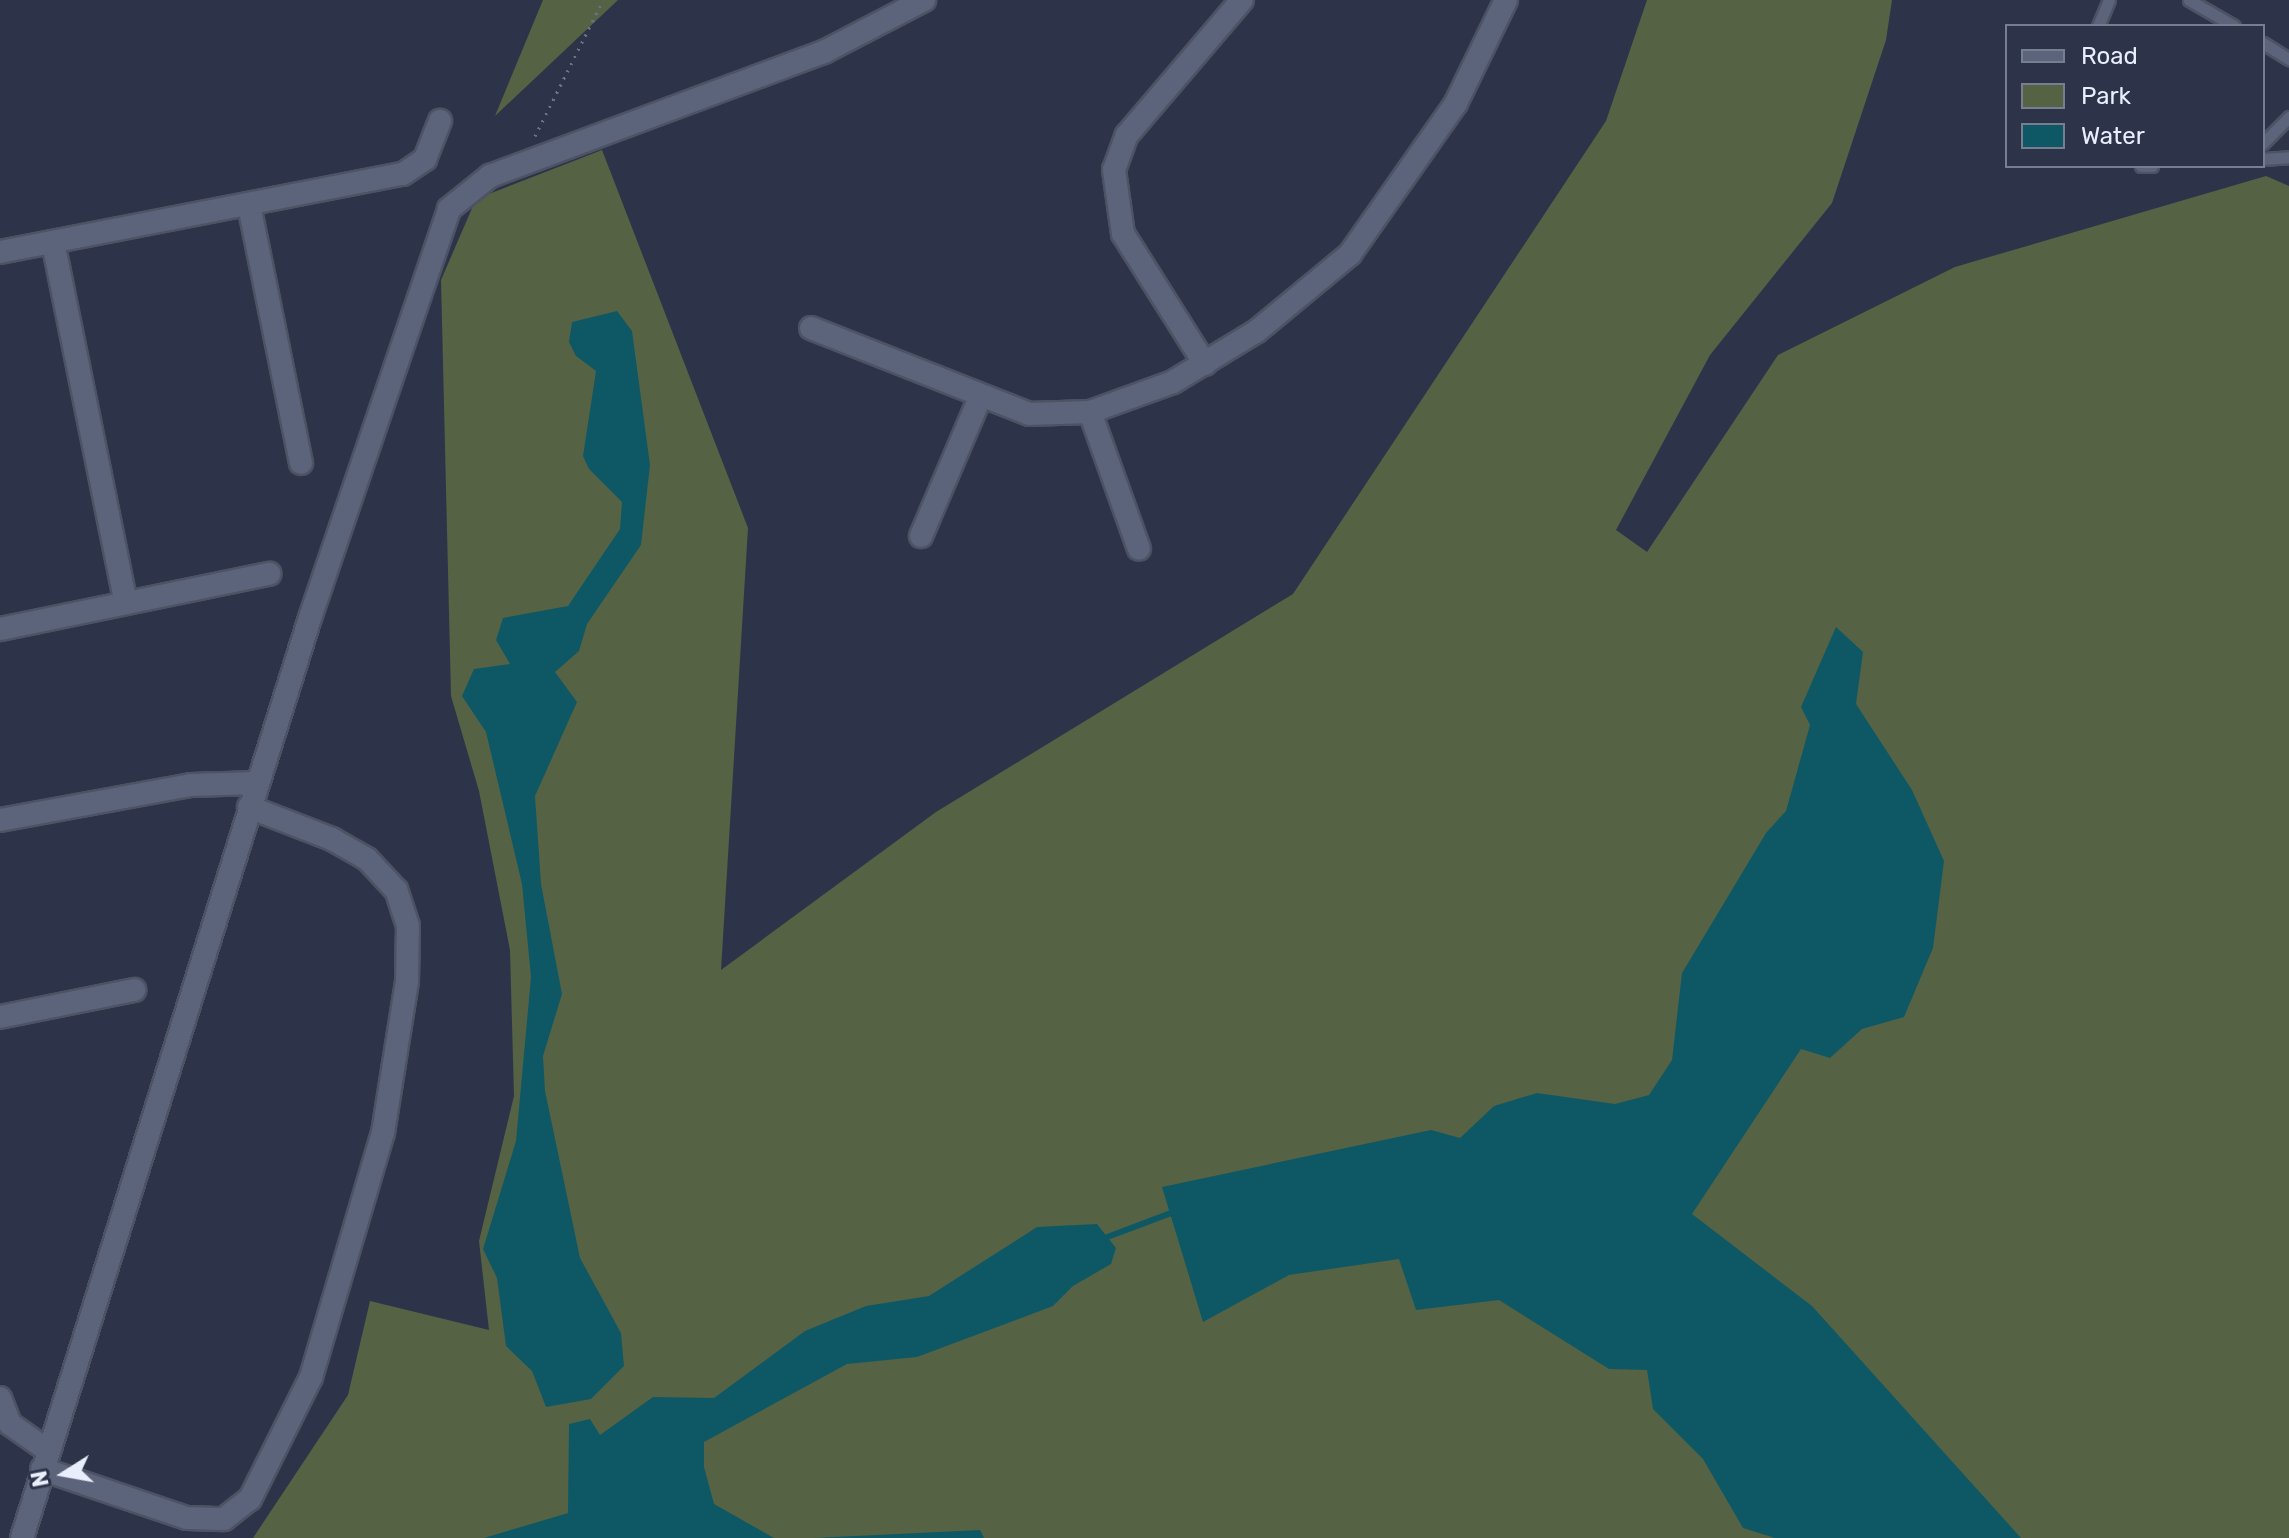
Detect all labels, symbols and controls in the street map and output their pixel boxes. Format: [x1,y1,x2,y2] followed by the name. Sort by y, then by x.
[2005,24,2265,168] legend
[2081,42,2138,70] text: Road
[2081,82,2131,110] text: Park
[2081,122,2145,150] text: Water
[24,1434,104,1514] north arrow
[25,1468,55,1489] text: N

